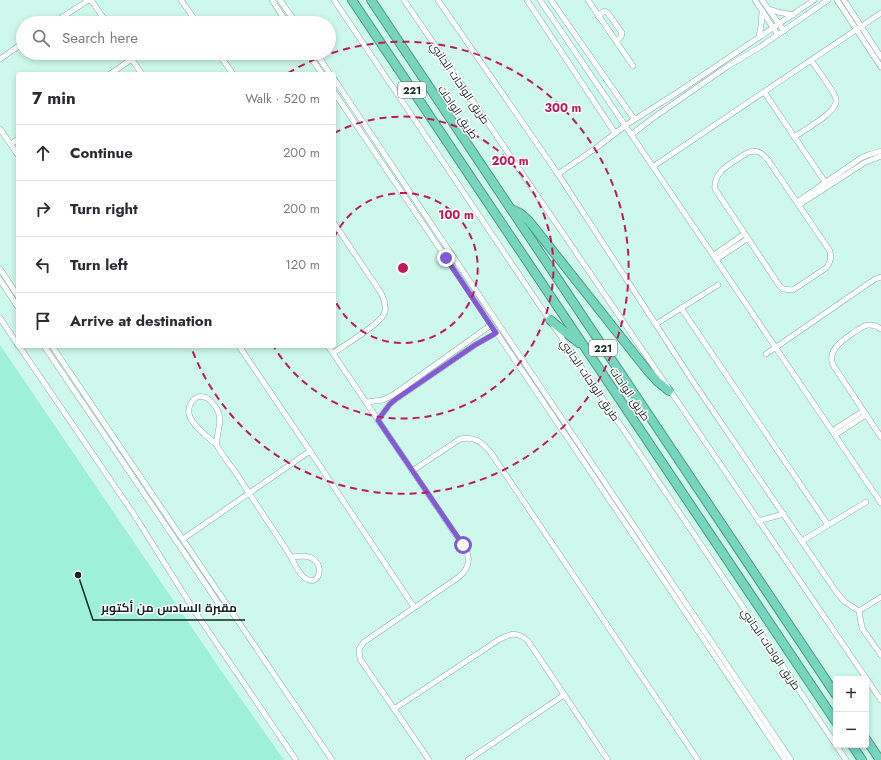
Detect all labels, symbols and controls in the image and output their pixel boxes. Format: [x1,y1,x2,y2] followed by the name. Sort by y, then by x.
[16,16,336,60] search box
[30,27,52,49] icon: search
[62,27,138,49] text: Search here
[428,39,492,127] street label: طريق الواحات الجانبي
[398,82,426,98] road number: 221
[435,83,481,141] street label: طريق الواحات
[32,86,76,110] text: 7 min
[245,89,320,108] text: Walk · 520 m
[545,99,582,117] text: 300 m
[32,142,54,164] icon: ahead
[70,142,133,164] text: Continue
[283,143,320,162] text: 200 m
[491,152,529,170] text: 200 m
[32,198,54,220] icon: right
[70,198,138,220] text: Turn right
[283,199,320,218] text: 200 m
[438,206,474,224] text: 100 m
[437,249,455,267] route end
[32,254,54,276] icon: left
[70,254,128,276] text: Turn left
[285,255,320,274] text: 120 m
[396,261,410,275] centre of rings
[32,310,54,332] icon: arrive
[70,310,212,332] text: Arrive at destination
[556,336,624,425] street label: طريق الواحات الجانبي
[589,340,617,356] road number: 221
[606,364,654,424] street label: طريق الواحات
[454,536,472,554] route start
[93,596,245,620] callout: مقبرة السادس من أكتوبر
[100,599,237,617] text: مقبرة السادس من أكتوبر
[737,605,805,694] street label: طريق الواحات الجانبي
[833,676,869,748] map controls
[833,676,869,712] button: +
[833,712,869,748] button: −

